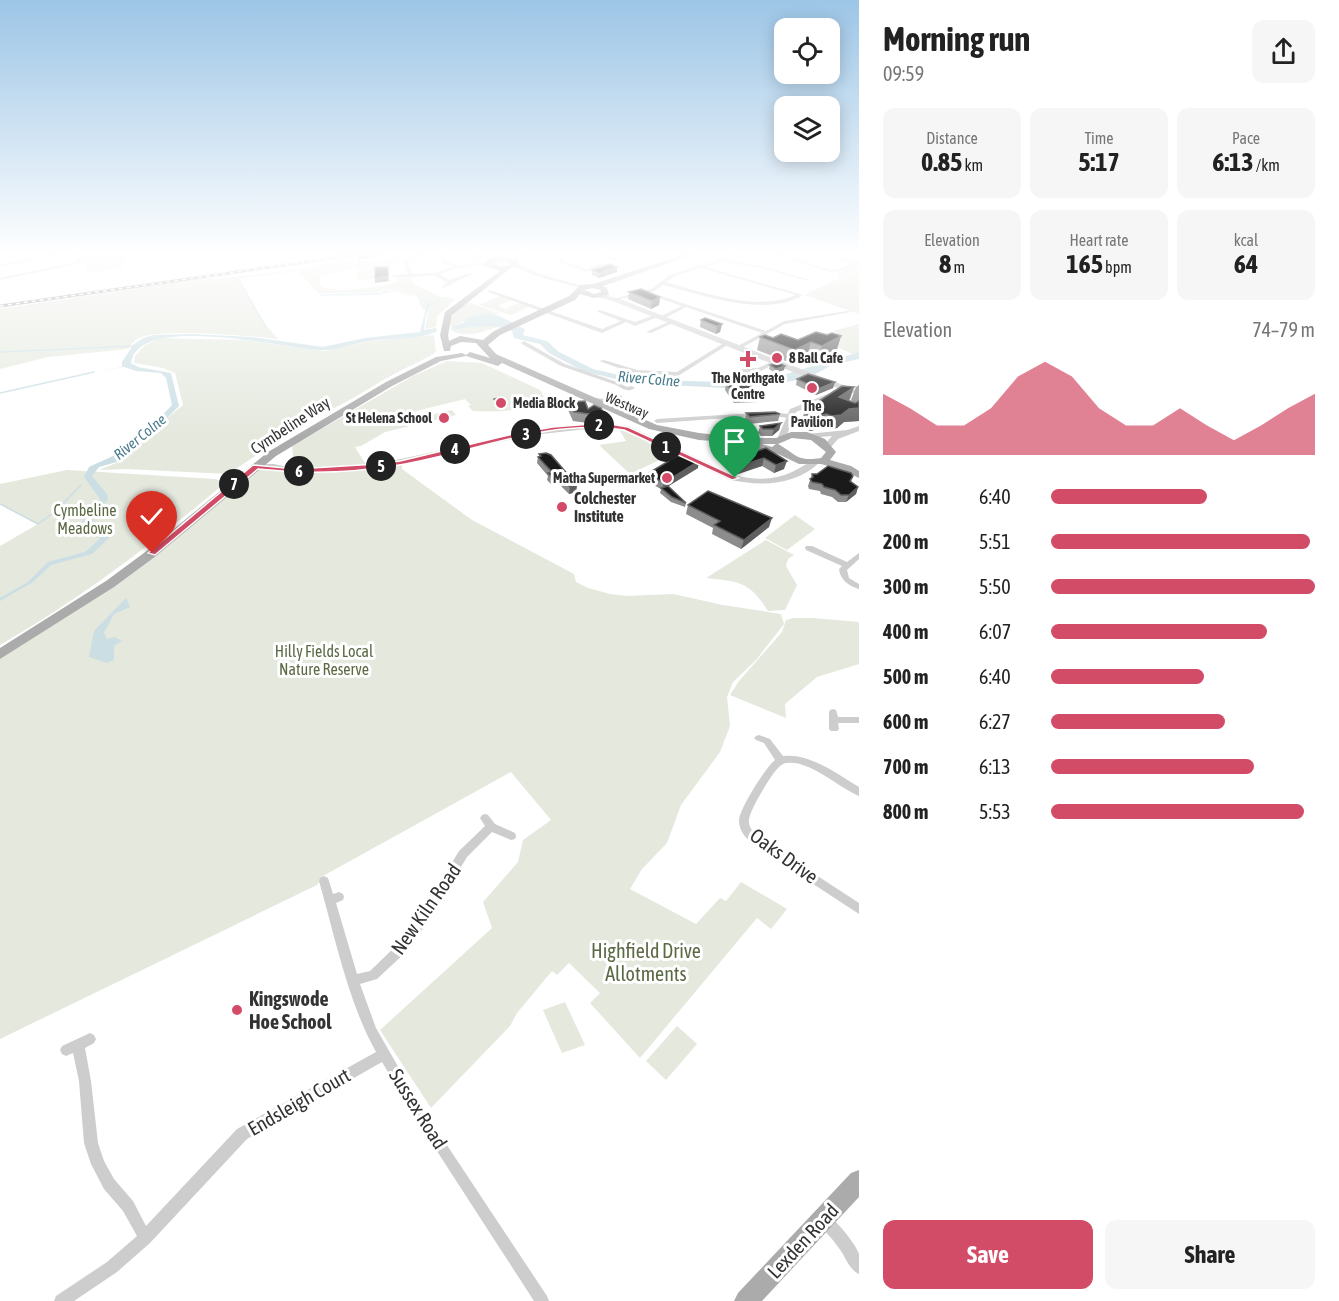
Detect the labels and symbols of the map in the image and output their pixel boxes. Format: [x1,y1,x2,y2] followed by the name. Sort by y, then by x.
[739,350,757,368] marker: The Northgate Centre
[789,350,843,366] place label: 8 Ball Cafe
[770,351,784,365] marker: 8 Ball Cafe
[617,367,681,390] water label: River Colne
[711,370,785,402] place label: The Northgate Centre
[805,381,819,395] marker: The Pavilion
[603,389,651,421] street label: Westway
[247,393,334,458] street label: Cymbeline Way
[513,395,576,411] place label: Media Block
[494,396,508,410] marker: Media Block
[791,398,833,430] place label: The Pavilion
[110,410,169,463] water label: River Colne
[346,410,432,426] place label: St Helena School
[584,410,614,440] pin: 2
[437,411,451,425] marker: St Helena School
[709,416,760,478] pin
[511,419,541,449] pin: 3
[651,432,681,462] pin: 1
[440,434,470,464] pin: 4
[366,451,396,481] pin: 5
[284,456,314,486] pin: 6
[219,469,249,499] pin: 7
[553,470,655,486] place label: Matha Supermarket
[660,471,674,485] marker: Matha Supermarket
[574,489,636,525] place label: Colchester Institute
[126,491,177,553] pin
[555,500,569,514] marker: Colchester Institute
[53,501,117,537] park label: Cymbeline Meadows
[275,642,374,678] park label: Hilly Fields Local Nature Reserve
[746,823,823,888] street label: Oaks Drive
[386,859,465,959] street label: New Kiln Road
[591,939,701,985] park label: Highfield Drive Allotments
[249,987,332,1033] place label: Kingswode Hoe School
[230,1003,244,1017] marker: Kingswode Hoe School
[244,1063,354,1140] street label: Endsleigh Court
[385,1064,452,1153] street label: Sussex Road
[762,1199,843,1283] street label: Lexden Road

